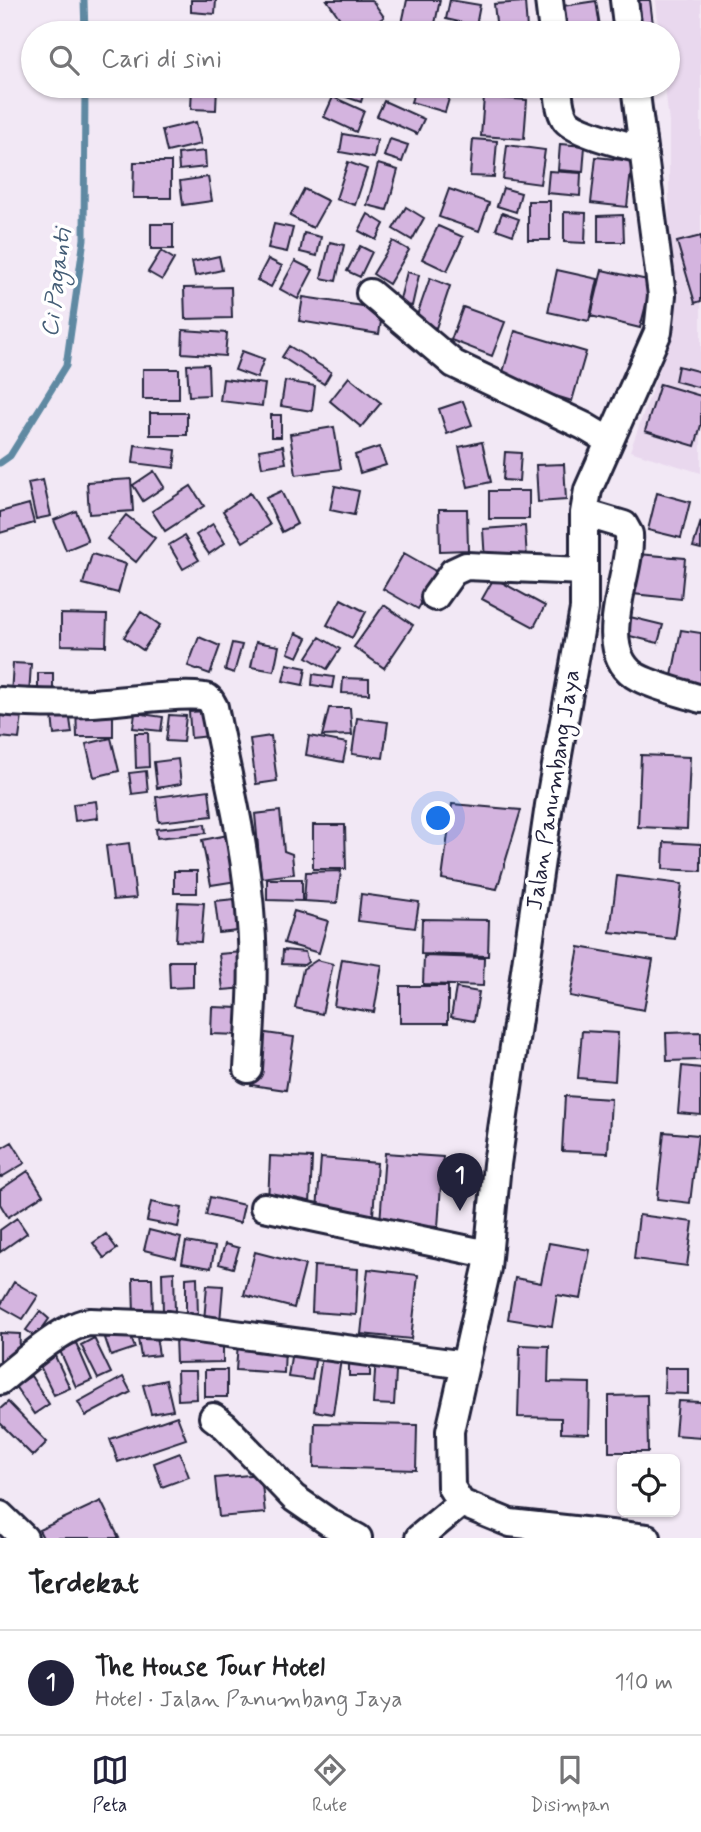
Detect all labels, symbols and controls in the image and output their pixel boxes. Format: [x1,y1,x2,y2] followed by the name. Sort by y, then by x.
[21,21,680,98] search box
[45,41,83,79] icon: search
[101,43,222,77] text: Cari di sini
[35,224,81,339] water label: Ci Paganti
[520,668,590,913] street label: Jalan Panumbang Jaya
[421,801,455,835] your location
[437,1153,483,1211] pin: 1
[617,1454,680,1517] map controls
[617,1454,680,1517] button: locate
[28,1564,139,1603] text: Terdekat
[95,1651,325,1685] text: The House Tour Hotel
[46,1668,56,1698] text: 1
[614,1668,673,1698] text: 110 m
[95,1685,402,1715] text: Hotel · Jalan Panumbang Jaya
[91,1751,129,1818] tab: Peta
[311,1751,349,1818] tab: Rute
[530,1751,610,1818] tab: Disimpan

